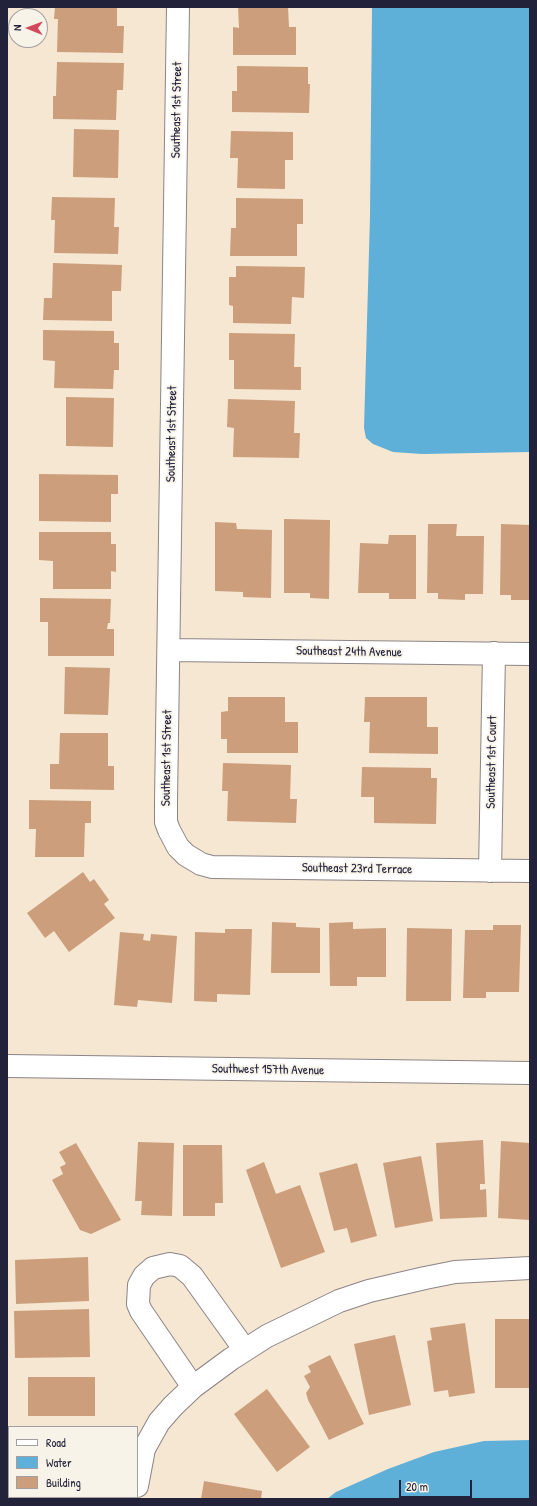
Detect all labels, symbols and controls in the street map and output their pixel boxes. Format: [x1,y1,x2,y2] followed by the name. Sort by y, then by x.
[8,8,48,48] north arrow
[10,25,24,31] text: N
[168,62,186,158] street label: Southeast 1st Street
[163,386,181,482] street label: Southeast 1st Street
[296,643,402,661] street label: Southeast 24th Avenue
[158,710,176,806] street label: Southeast 1st Street
[483,715,501,809] street label: Southeast 1st Court
[302,860,412,878] street label: Southeast 23rd Terrace
[212,1061,324,1079] street label: Southwest 157th Avenue
[8,1426,138,1498] legend
[46,1434,66,1451] text: Road
[46,1454,72,1471] text: Water
[401,1472,474,1498] scale bar
[46,1474,81,1491] text: Building
[406,1478,428,1495] text: 20 m

